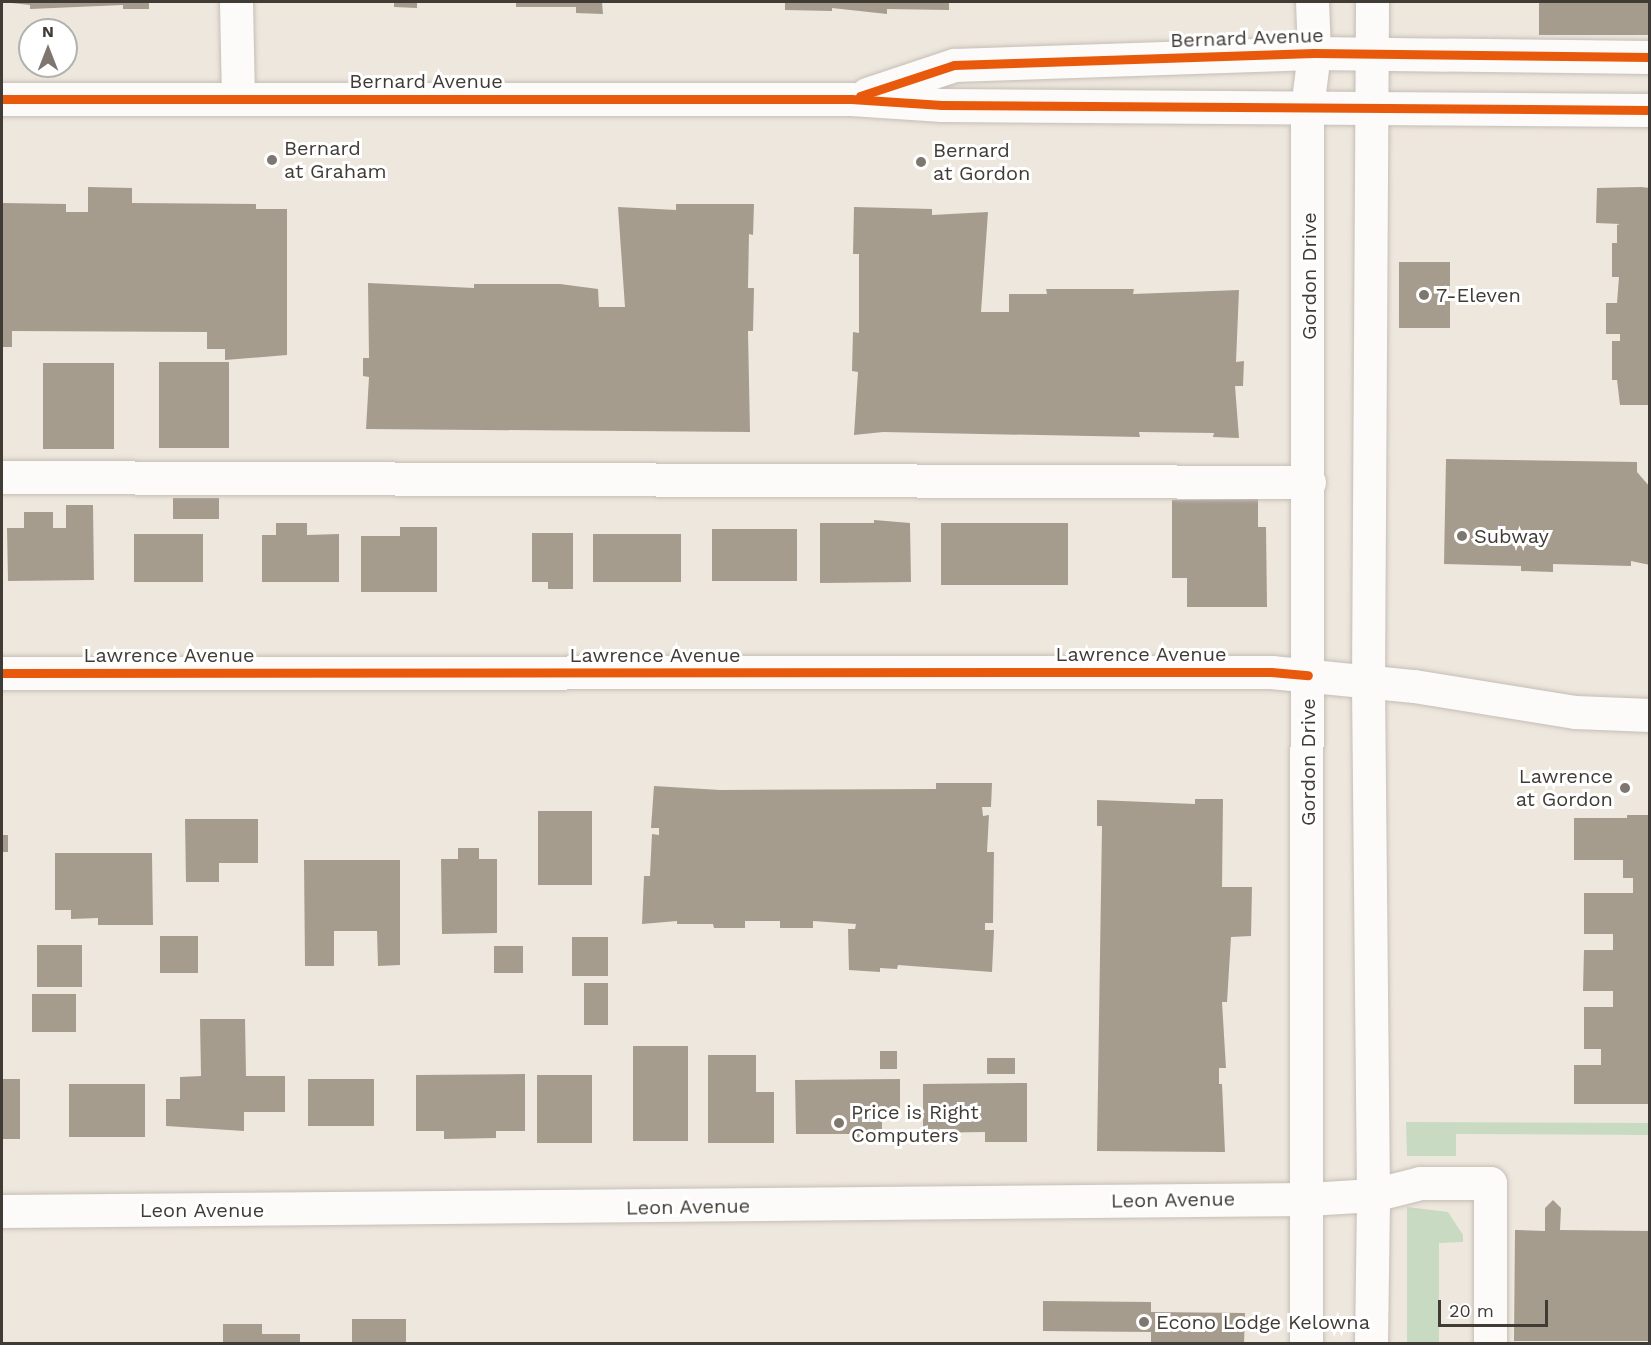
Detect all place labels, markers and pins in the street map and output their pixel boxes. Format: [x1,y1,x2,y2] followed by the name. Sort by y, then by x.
[284,136,387,183] place label: Bernard at Graham
[933,138,1030,185] place label: Bernard at Gordon
[265,153,279,167] marker: Bernard at Graham
[914,155,928,169] marker: Bernard at Gordon
[1436,283,1521,307] place label: 7-Eleven
[1417,288,1431,302] marker: 7-Eleven
[1474,524,1549,548] place label: Subway
[1455,529,1469,543] marker: Subway
[1516,765,1613,812] place label: Lawrence at Gordon
[1618,781,1632,795] marker: Lawrence at Gordon
[851,1100,979,1147] place label: Price is Right Computers
[832,1116,846,1130] marker: Price is Right Computers
[1156,1310,1370,1334] place label: Econo Lodge Kelowna
[1137,1315,1151,1329] marker: Econo Lodge Kelowna

